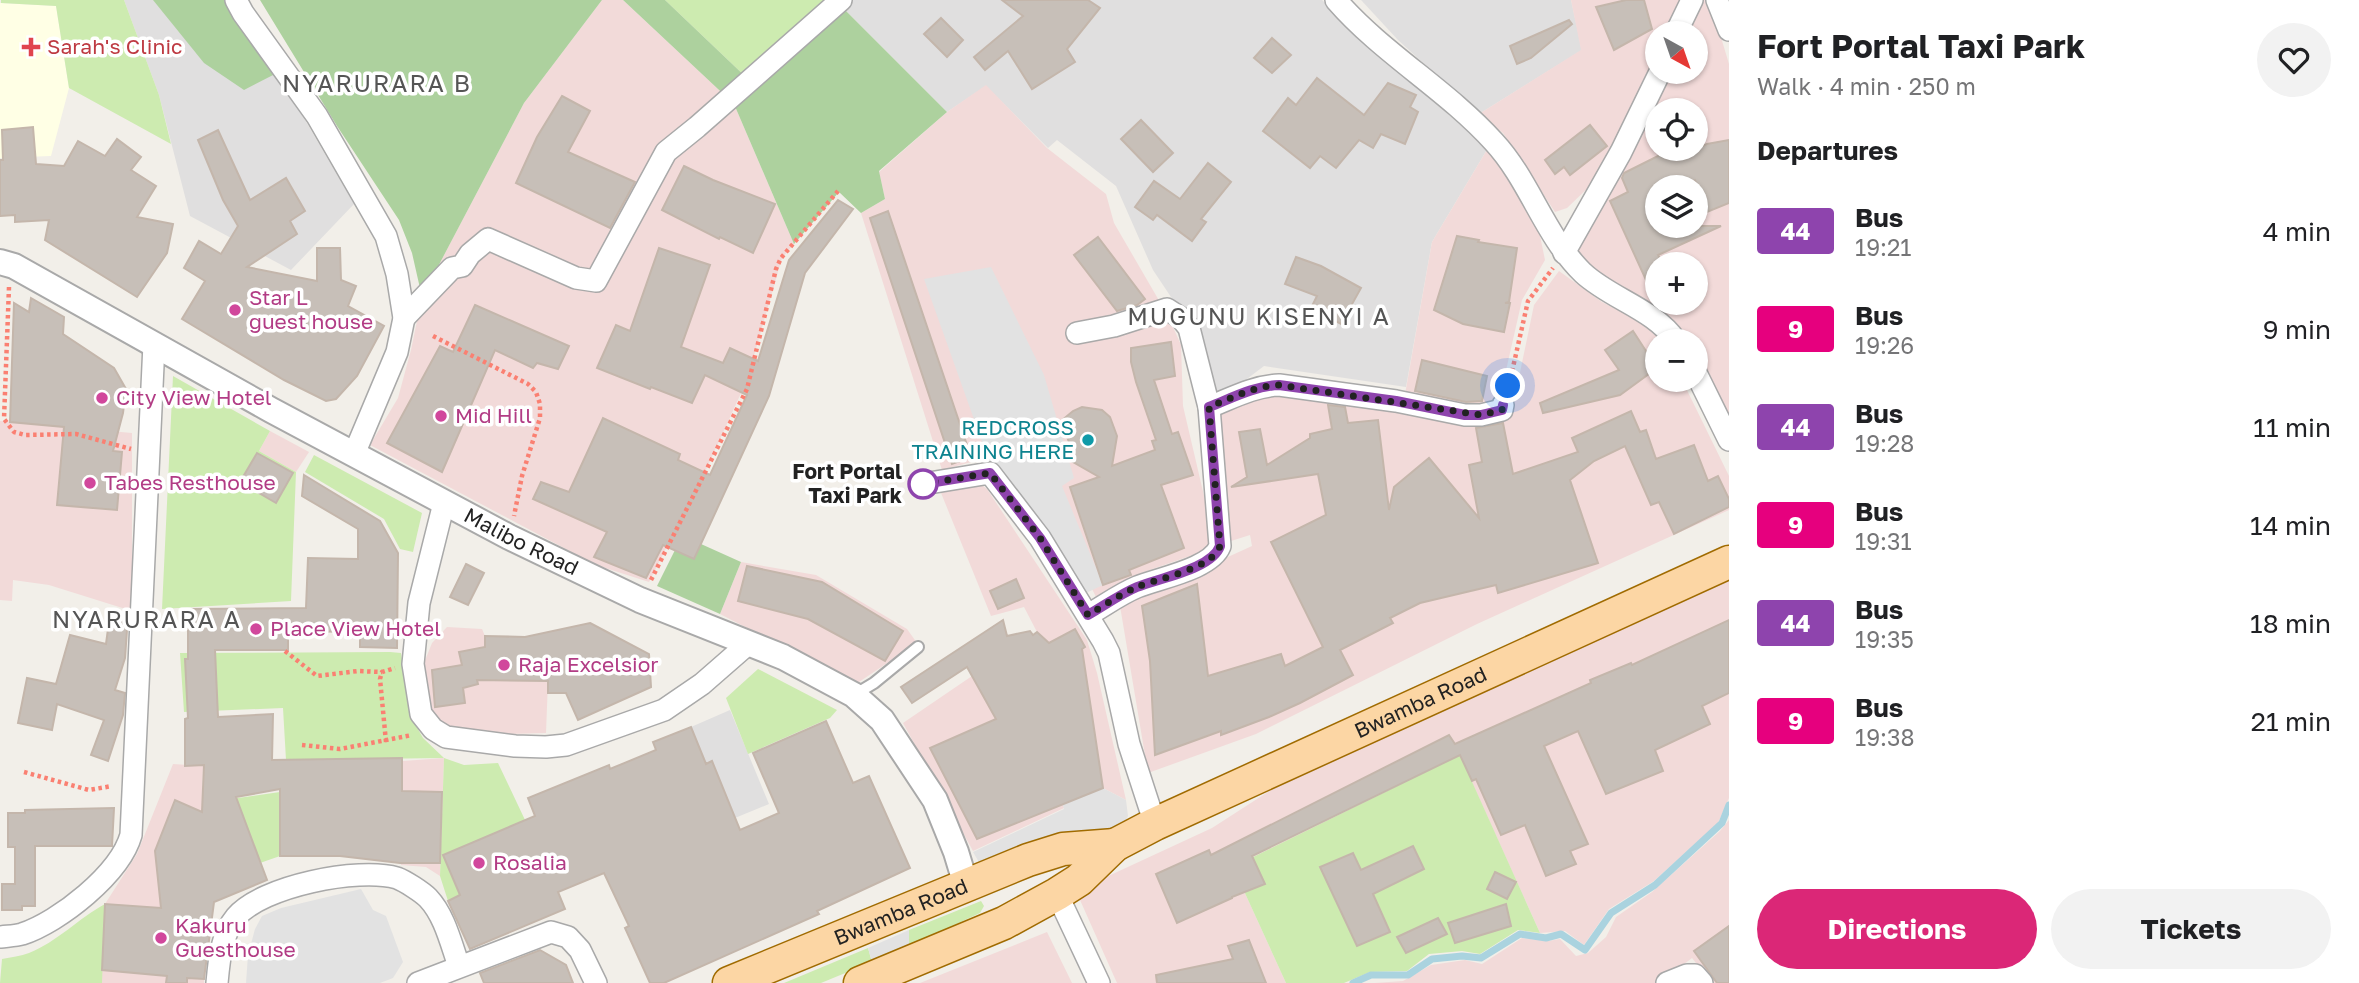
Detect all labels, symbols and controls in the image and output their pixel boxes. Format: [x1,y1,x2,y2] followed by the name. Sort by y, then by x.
[1645,21,1708,84] north arrow
[1645,21,1708,392] map controls
[2257,23,2331,97] button: heart
[1757,26,2085,65] text: Fort Portal Taxi Park
[47,33,182,59] place label: Sarah's Clinic
[21,37,41,57] marker: Sarah's Clinic
[282,68,472,97] district label: NYARURARA B
[1757,72,1976,100] text: Walk · 4 min · 250 m
[1645,98,1708,161] button: locate
[1757,135,1898,166] text: Departures
[1645,175,1708,238] button: layers
[1855,202,1903,233] text: Bus
[1781,216,1811,245] text: 44
[2263,216,2331,247] text: 4 min
[1855,233,1911,261] text: 19:21
[1645,252,1708,315] button: +
[249,284,373,334] place label: Star L guest house
[1855,300,1903,331] text: Bus
[1127,301,1391,330] district label: MUGUNU KISENYI A
[227,302,243,318] marker: Star L guest house
[1788,314,1803,343] text: 9
[2263,314,2331,345] text: 9 min
[1645,329,1708,392] button: −
[1855,331,1914,359] text: 19:26
[1490,368,1525,403] your location
[116,384,272,410] place label: City View Hotel
[94,390,110,406] marker: City View Hotel
[1855,398,1903,429] text: Bus
[455,402,532,428] place label: Mid Hill
[433,408,449,424] marker: Mid Hill
[1781,412,1811,441] text: 44
[2253,412,2331,443] text: 11 min
[912,414,1074,464] place label: REDCROSS TRAINING HERE
[1855,429,1914,457] text: 19:28
[1080,432,1096,448] marker: REDCROSS TRAINING HERE
[792,458,902,508] place label: Fort Portal Taxi Park
[104,469,276,495] place label: Tabes Resthouse
[908,469,938,499] marker: Fort Portal Taxi Park
[82,475,98,491] marker: Tabes Resthouse
[1855,496,1903,527] text: Bus
[460,501,583,580] street label: Malibo Road
[1788,510,1803,539] text: 9
[2250,510,2331,541] text: 14 min
[1855,527,1912,555] text: 19:31
[1855,594,1903,625] text: Bus
[52,604,242,633] district label: NYARURARA A
[1781,608,1811,637] text: 44
[2250,608,2331,639] text: 18 min
[270,615,441,641] place label: Place View Hotel
[248,621,264,637] marker: Place View Hotel
[1855,625,1914,653] text: 19:35
[518,651,659,677] place label: Raja Excelsior
[496,657,512,673] marker: Raja Excelsior
[1350,660,1491,743] street label: Bwamba Road
[1855,692,1903,723] text: Bus
[1788,706,1803,735] text: 9
[2251,706,2331,737] text: 21 min
[1855,723,1914,751] text: 19:38
[493,849,567,875] place label: Rosalia
[471,855,487,871] marker: Rosalia
[830,872,971,950] street label: Bwamba Road
[1757,889,2037,969] button: Directions
[2051,889,2331,969] button: Tickets
[175,912,296,962] place label: Kakuru Guesthouse
[153,930,169,946] marker: Kakuru Guesthouse

